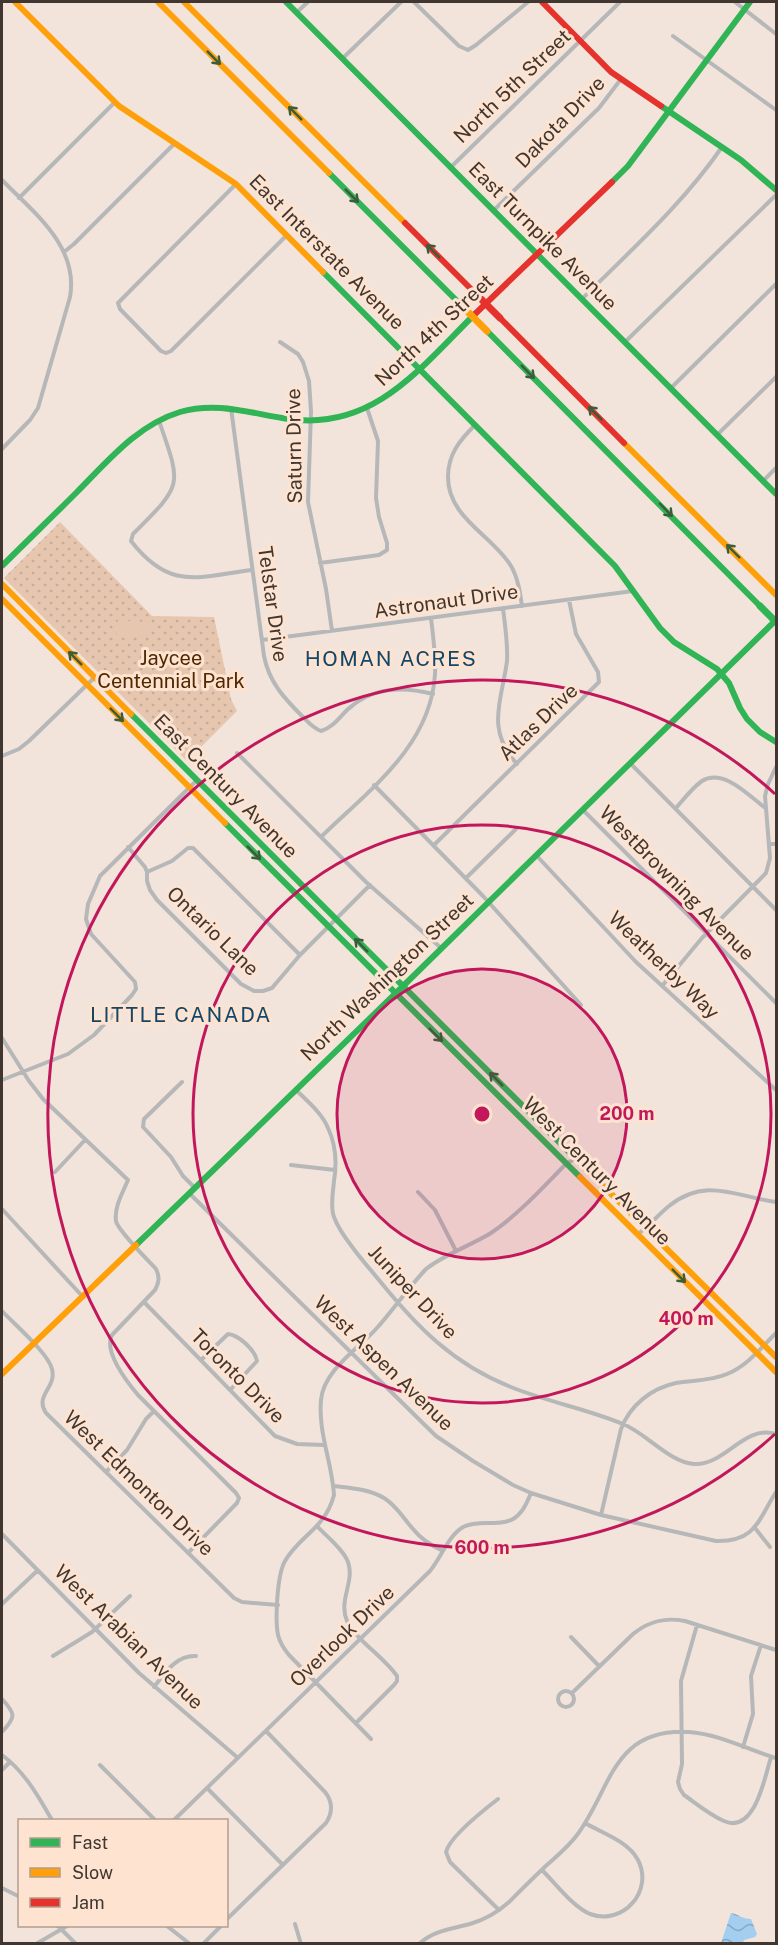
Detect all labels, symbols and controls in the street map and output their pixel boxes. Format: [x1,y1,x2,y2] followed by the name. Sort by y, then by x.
[449,24,575,148] street label: North 5th Street
[207,50,222,65] one-way arrow
[510,71,610,173] street label: Dakota Drive
[287,105,302,120] one-way arrow
[464,157,622,315] street label: East Turnpike Avenue
[244,169,410,335] street label: East Interstate Avenue
[344,189,359,204] one-way arrow
[425,243,440,258] one-way arrow
[370,269,498,391] street label: North 4th Street
[521,365,536,380] one-way arrow
[281,388,307,504] street label: Saturn Drive
[587,406,602,421] one-way arrow
[659,503,673,518] one-way arrow
[725,544,740,559] one-way arrow
[253,545,293,663] street label: Telstar Drive
[372,579,520,623] street label: Astronaut Drive
[97,646,245,693] park label: Jaycee Centennial Park
[305,646,477,671] district label: HOMAN ACRES
[68,650,83,665] one-way arrow
[493,678,583,766] street label: Atlas Drive
[109,708,124,723] one-way arrow
[149,709,303,863] street label: East Century Avenue
[595,801,759,965] street label: WestBrowning Avenue
[247,846,262,861] one-way arrow
[162,881,264,981] street label: Ontario Lane
[296,888,478,1066] street label: North Washington Street
[604,906,725,1024] street label: Weatherby Way
[354,937,369,952] one-way arrow
[90,1002,272,1027] district label: LITTLE CANADA
[429,1027,444,1042] one-way arrow
[489,1072,504,1087] one-way arrow
[518,1092,676,1250] street label: West Century Avenue
[600,1103,654,1124] text: 200 m
[472,1104,492,1124] centre of rings
[363,1240,463,1344] street label: Juniper Drive
[671,1268,686,1283] one-way arrow
[309,1290,459,1436] street label: West Aspen Avenue
[658,1308,714,1329] text: 400 m
[186,1324,290,1428] street label: Toronto Drive
[59,1405,219,1561] street label: West Edmonton Drive
[454,1537,510,1558] text: 600 m
[50,1560,208,1714] street label: West Arabian Avenue
[285,1580,399,1692] street label: Overlook Drive
[18,1819,228,1927] legend
[72,1832,108,1853] text: Fast
[72,1862,113,1883] text: Slow
[72,1892,105,1913] text: Jam

